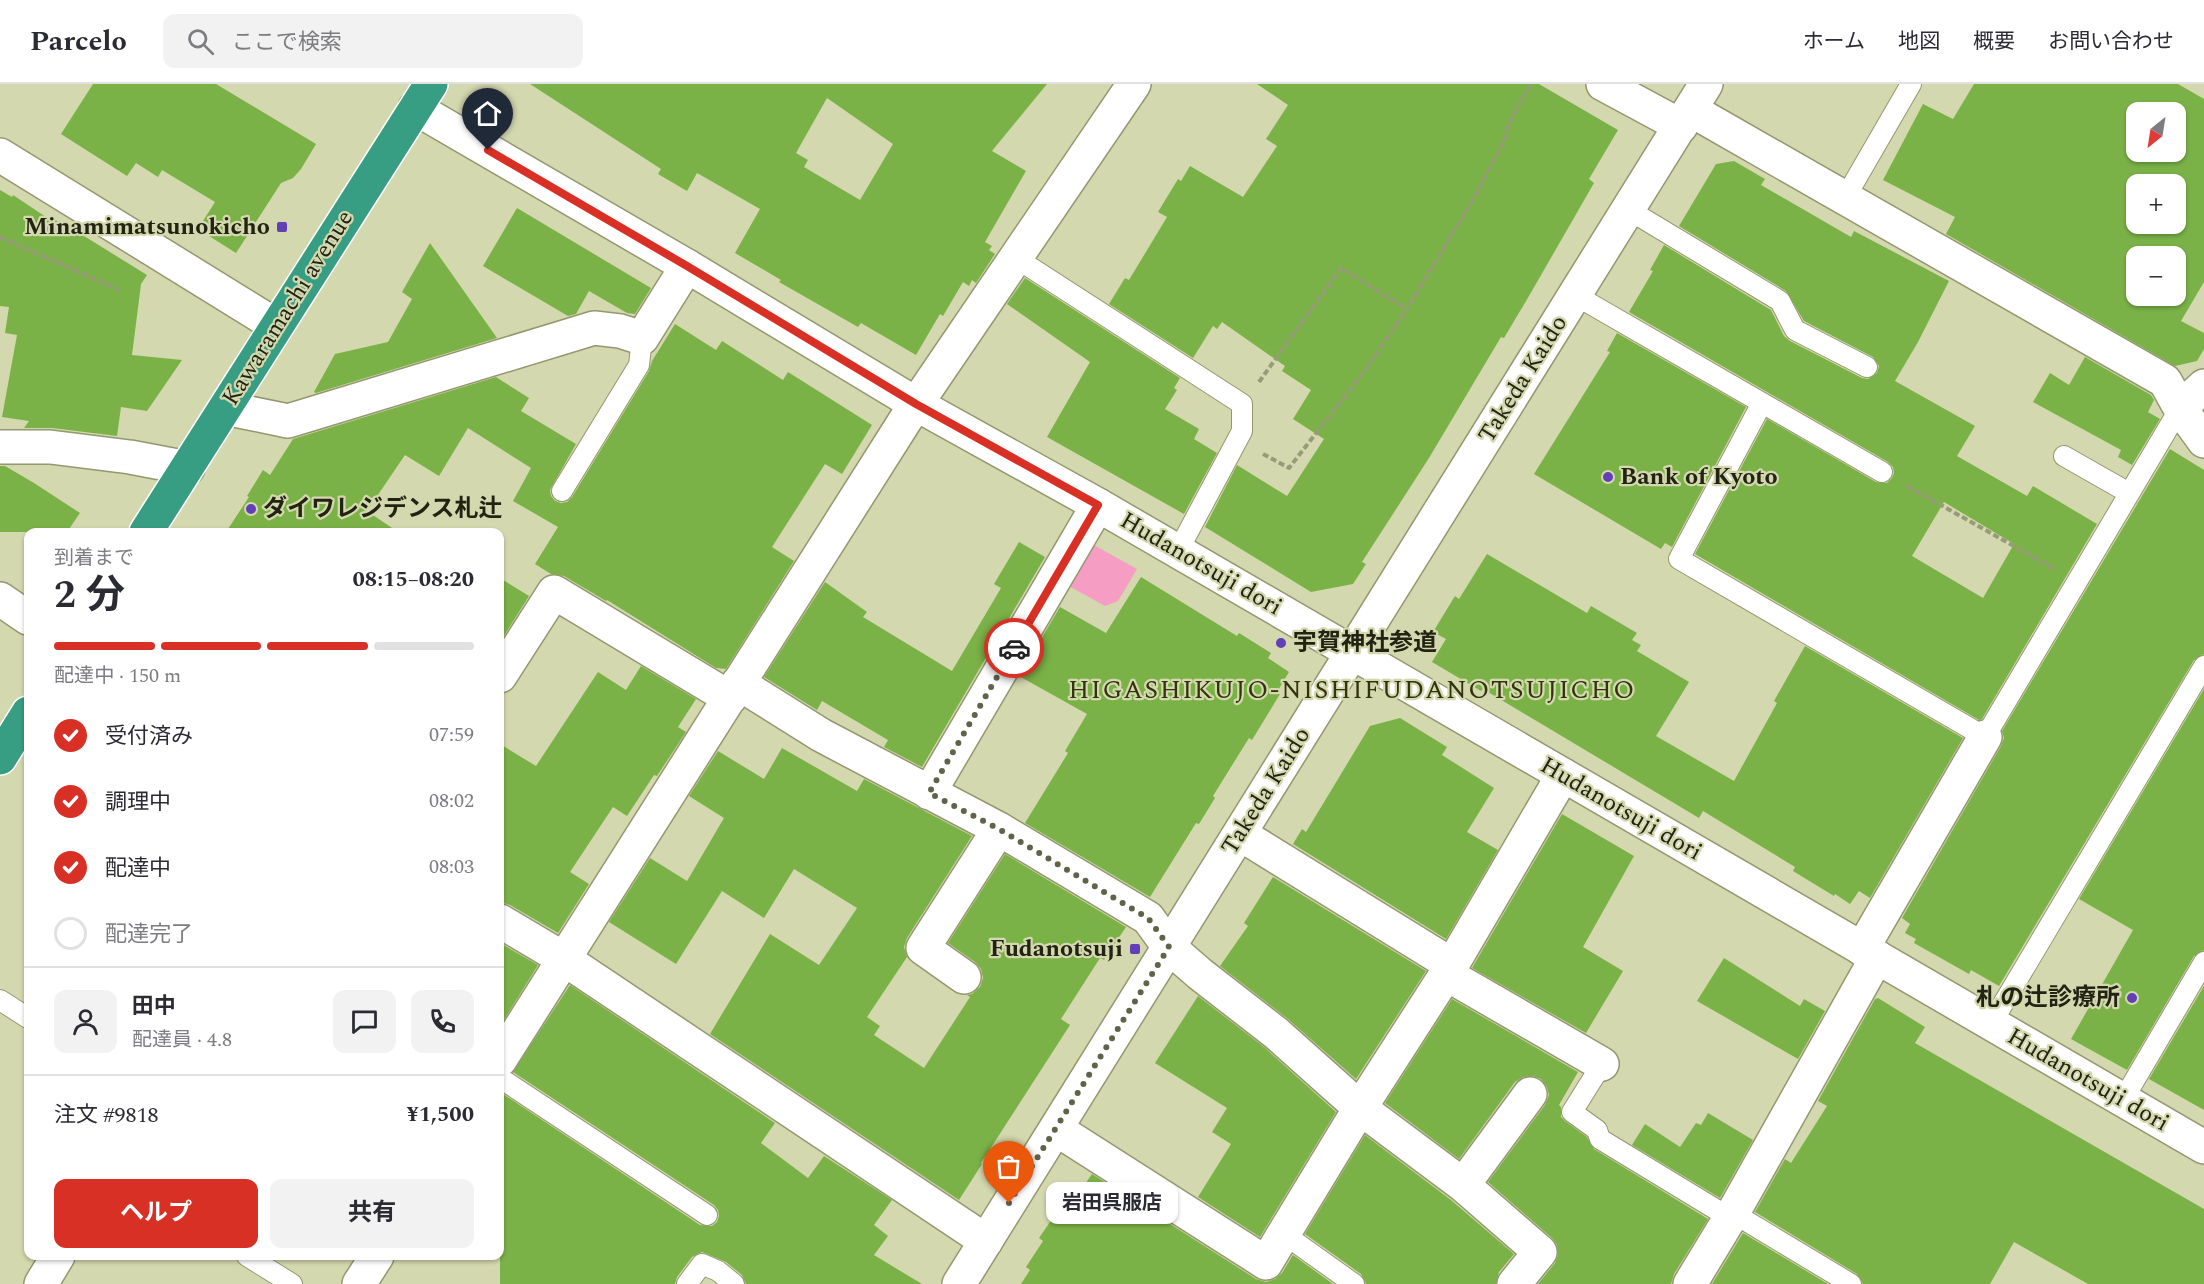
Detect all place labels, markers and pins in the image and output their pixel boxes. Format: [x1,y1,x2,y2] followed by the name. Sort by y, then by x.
[462,88,513,150] pin
[24,209,270,245] place label: Minamimatsunokicho
[275,220,289,234] marker: Minamimatsunokicho
[1620,459,1778,495] place label: Bank of Kyoto
[1601,470,1615,484] marker: Bank of Kyoto
[263,491,503,527] place label: ダイワレジデンス札辻
[244,502,258,516] marker: ダイワレジデンス札辻
[1293,625,1437,661] place label: 宇賀神社参道
[1274,636,1288,650] marker: 宇賀神社参道
[990,931,1123,967] place label: Fudanotsuji
[1128,942,1142,956] marker: Fudanotsuji
[1976,980,2120,1016] place label: 札の辻診療所
[2125,991,2139,1005] marker: 札の辻診療所
[983,1141,1034,1203] pin
[1045,1182,1177,1224] callout: 岩田呉服店

